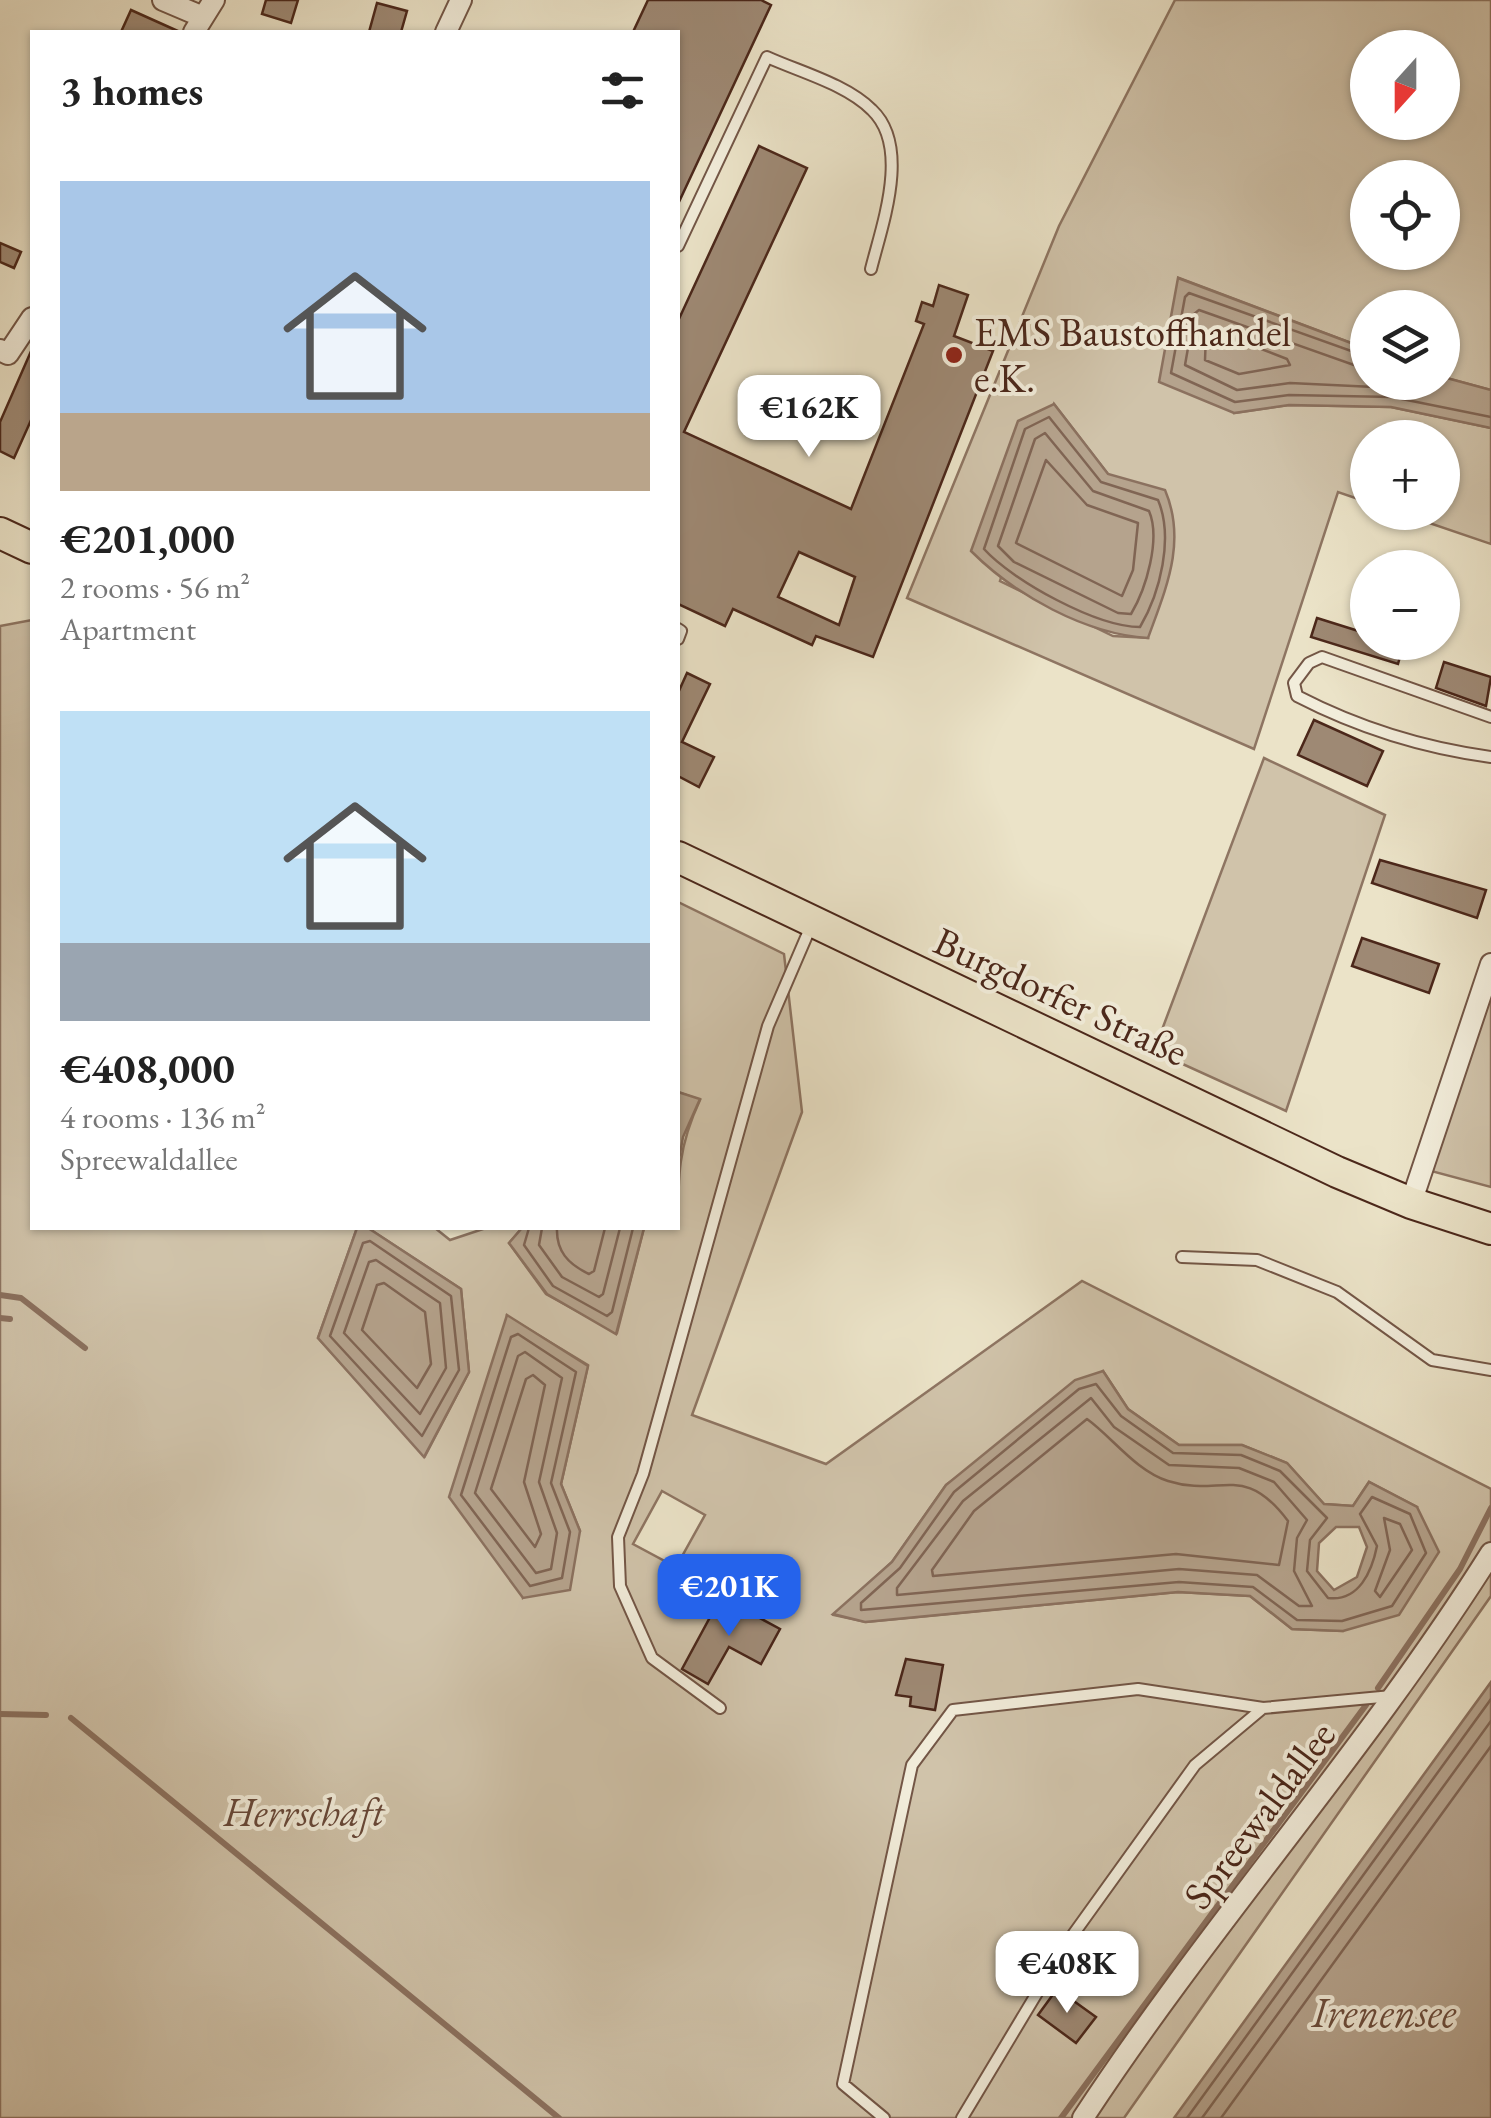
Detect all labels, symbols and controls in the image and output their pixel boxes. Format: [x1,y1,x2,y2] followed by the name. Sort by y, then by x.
[1350,30,1460,140] north arrow
[1350,30,1460,660] map controls
[60,63,203,118] text: 3 homes
[595,63,650,118] icon: filters
[1350,160,1460,270] button: locate
[265,246,445,426] icon: home
[1350,290,1460,400] button: layers
[974,306,1291,404] place label: EMS Baustoffhandel e.K.
[943,344,965,366] marker: EMS Baustoffhandel e.K.
[739,375,879,460] pin: €162K
[760,386,858,428] text: €162K
[1350,420,1460,530] button: +
[60,511,235,566] text: €201,000
[1350,550,1460,660] button: −
[60,566,250,608] text: 2 rooms · 56 m²
[60,608,196,650] text: Apartment
[265,776,445,956] icon: home
[926,915,1196,1077] street label: Burgdorfer Straße
[60,1041,235,1096] text: €408,000
[60,1096,266,1138] text: 4 rooms · 136 m²
[60,1138,238,1180] text: Spreewaldallee
[659,1554,799,1639] pin: €201K
[680,1565,778,1607] text: €201K
[1171,1711,1347,1919] street label: Spreewaldallee
[223,1786,387,1838] park label: Herrschaft
[997,1931,1137,2016] pin: €408K
[1018,1942,1116,1984] text: €408K
[1311,1985,1457,2040] water label: Irenensee

